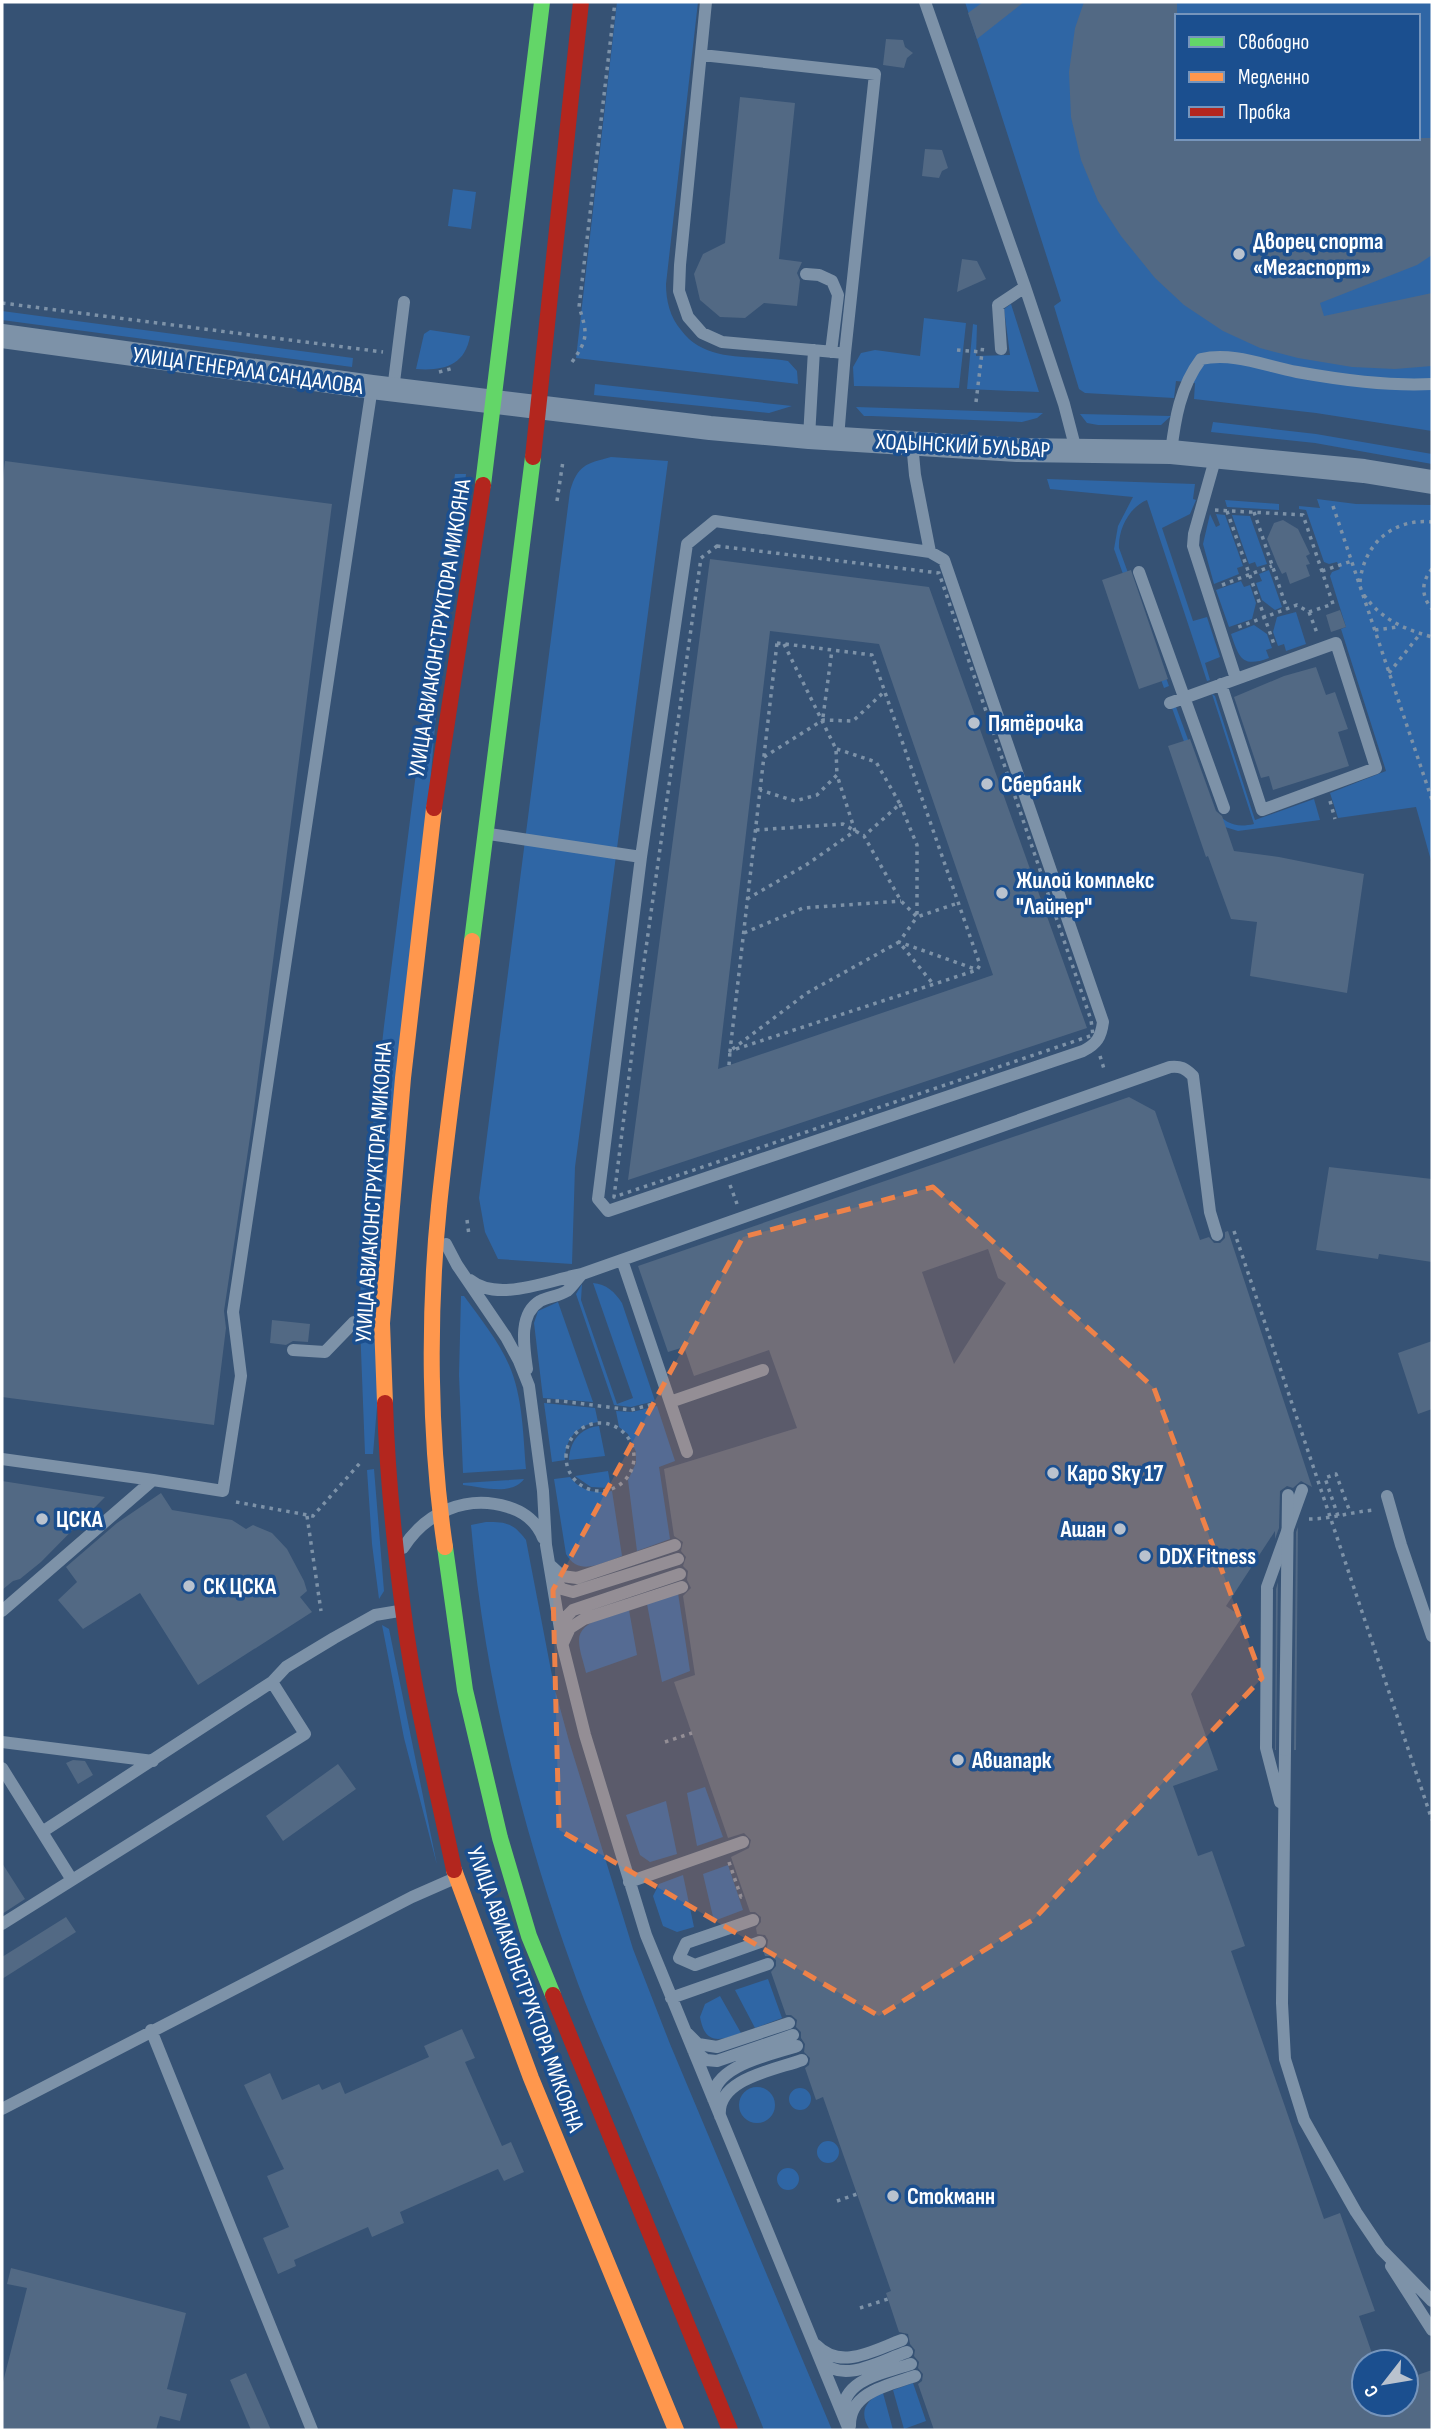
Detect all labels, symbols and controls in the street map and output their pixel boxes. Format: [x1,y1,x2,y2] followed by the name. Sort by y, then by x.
[1175,14,1420,140] legend
[1238,30,1309,55] text: Свободно
[1238,65,1310,90] text: Медленно
[1238,100,1291,125] text: Пробка
[1253,228,1383,282] place label: Дворец спорта «Мегаспорт»
[1231,246,1247,262] marker: Дворец спорта «Мегаспорт»
[131,341,365,401] street label: УЛИЦА ГЕНЕРАЛА САНДАЛОВА
[874,427,1051,465] street label: ХОДЫНСКИЙ БУЛЬВАР
[403,477,477,779] street label: УЛИЦА АВИАКОНСТРУКТОРА МИКОЯНА
[988,710,1084,738] place label: Пятёрочка
[966,715,982,731] marker: Пятёрочка
[1001,771,1082,799] place label: Сбербанк
[979,776,995,792] marker: Сбербанк
[1016,867,1154,921] place label: Жилой комплекс "Лайнер"
[994,885,1010,901] marker: Жилой комплекс "Лайнер"
[350,1040,398,1344] street label: УЛИЦА АВИАКОНСТРУКТОРА МИКОЯНА
[1067,1460,1163,1488] place label: Каро Sky 17
[1045,1465,1061,1481] marker: Каро Sky 17
[56,1506,104,1534] place label: ЦСКА
[34,1511,50,1527] marker: ЦСКА
[1060,1516,1106,1544] place label: Ашан
[1112,1521,1128,1537] marker: Ашан
[1159,1543,1256,1571] place label: DDX Fitness
[1137,1548,1153,1564] marker: DDX Fitness
[203,1573,277,1601] place label: СК ЦСКА
[181,1578,197,1594] marker: СК ЦСКА
[971,1747,1052,1775] place label: Авиапарк
[950,1752,966,1768] marker: Авиапарк
[460,1843,590,2136] street label: УЛИЦА АВИАКОНСТРУКТОРА МИКОЯНА
[907,2183,995,2211] place label: Стокманн
[885,2188,901,2204] marker: Стокманн
[1350,2348,1420,2418] north arrow
[1359,2381,1384,2401] text: С

